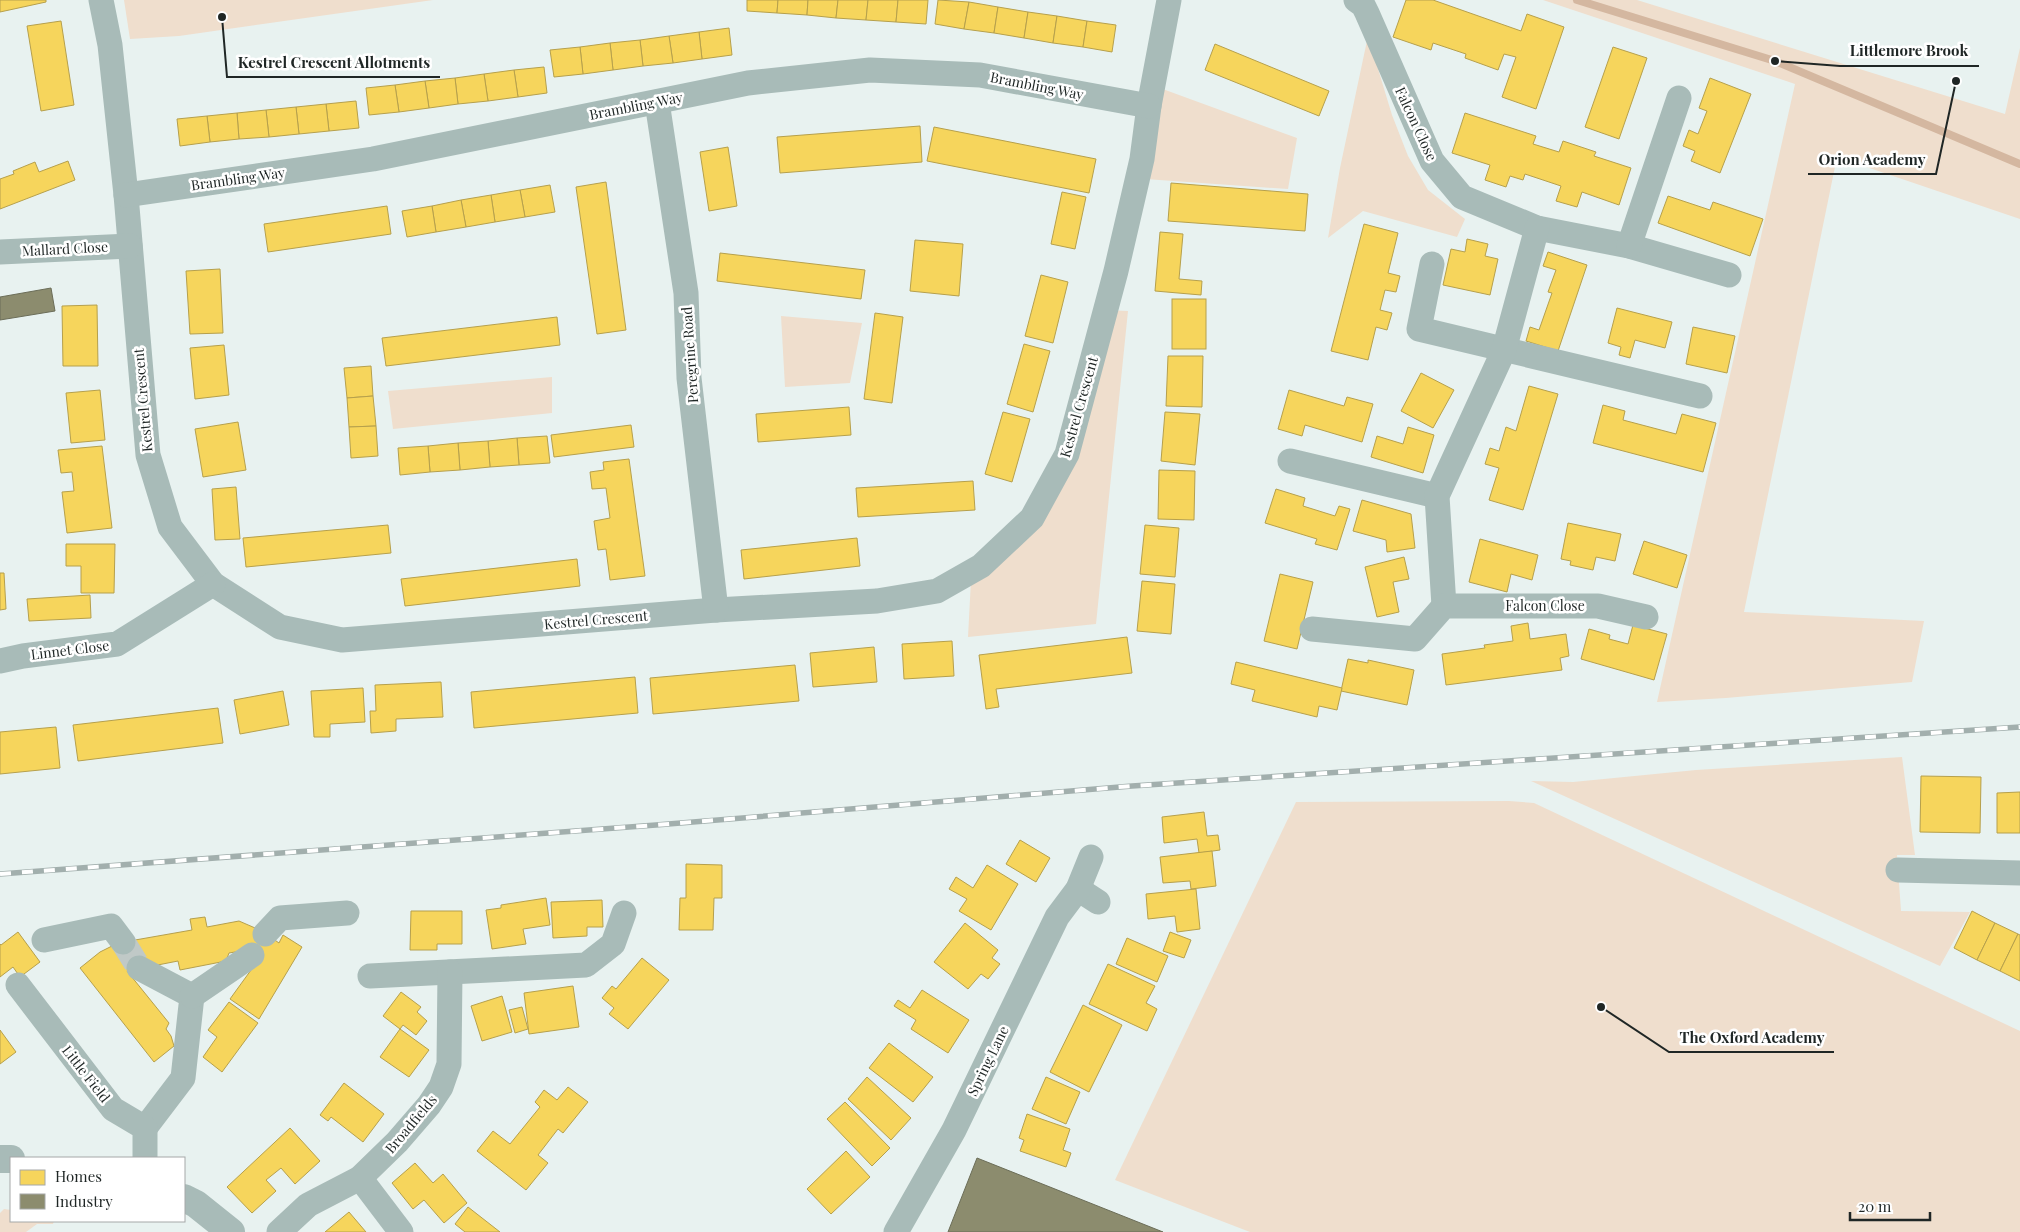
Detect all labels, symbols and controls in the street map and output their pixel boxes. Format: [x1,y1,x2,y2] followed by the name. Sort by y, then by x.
[1840,36,1979,66] callout: Littlemore Brook
[1850,40,1968,60] text: Littlemore Brook
[227,47,440,77] callout: Kestrel Crescent Allotments
[238,52,430,72] text: Kestrel Crescent Allotments
[989,67,1085,104] street label: Brambling Way
[1391,84,1442,164] street label: Falcon Close
[588,87,684,124] street label: Brambling Way
[1808,144,1936,174] callout: Orion Academy
[1818,149,1926,169] text: Orion Academy
[190,163,286,195] street label: Brambling Way
[21,237,108,260] street label: Mallard Close
[677,306,702,404] street label: Peregrine Road
[128,346,157,453] street label: Kestrel Crescent
[1055,353,1102,460] street label: Kestrel Crescent
[1505,596,1585,615] street label: Falcon Close
[543,605,650,634] street label: Kestrel Crescent
[30,635,110,664] street label: Linnet Close
[1669,1022,1834,1052] callout: The Oxford Academy
[962,1023,1013,1099] street label: Spring Lane
[1680,1027,1825,1047] text: The Oxford Academy
[58,1041,115,1106] street label: Little Field
[380,1090,441,1157] street label: Broadfields
[10,1157,185,1222] legend
[55,1166,102,1186] text: Homes
[1850,1190,1930,1222] scale bar
[55,1191,113,1211] text: Industry
[1858,1196,1892,1216] text: 20 m

